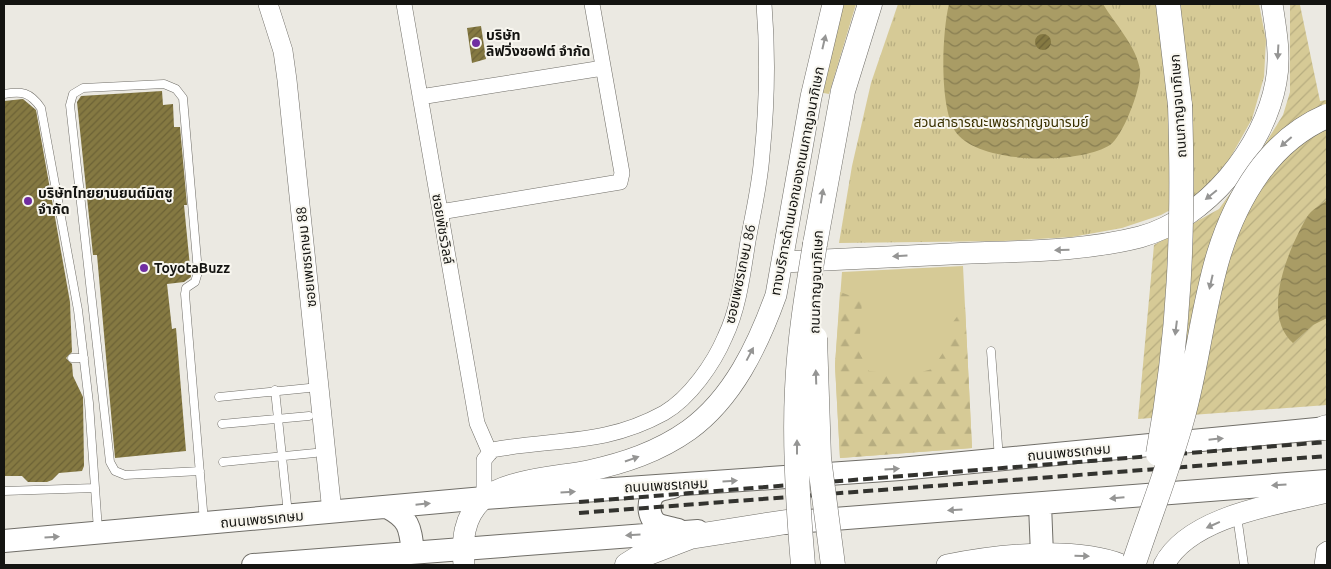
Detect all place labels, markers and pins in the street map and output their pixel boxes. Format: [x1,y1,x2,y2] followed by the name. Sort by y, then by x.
[486,27,590,59] place label: บริษัท ลิฟวิ่งซอฟต์ จำกัด
[470,37,482,49] marker: บริษัท ลิฟวิ่งซอฟต์ จำกัด
[38,185,173,217] place label: บริษัทไทยยานยนต์มิตซู จำกัด
[22,195,34,207] marker: บริษัทไทยยานยนต์มิตซู จำกัด
[154,260,230,276] place label: ToyotaBuzz
[138,262,150,274] marker: ToyotaBuzz

